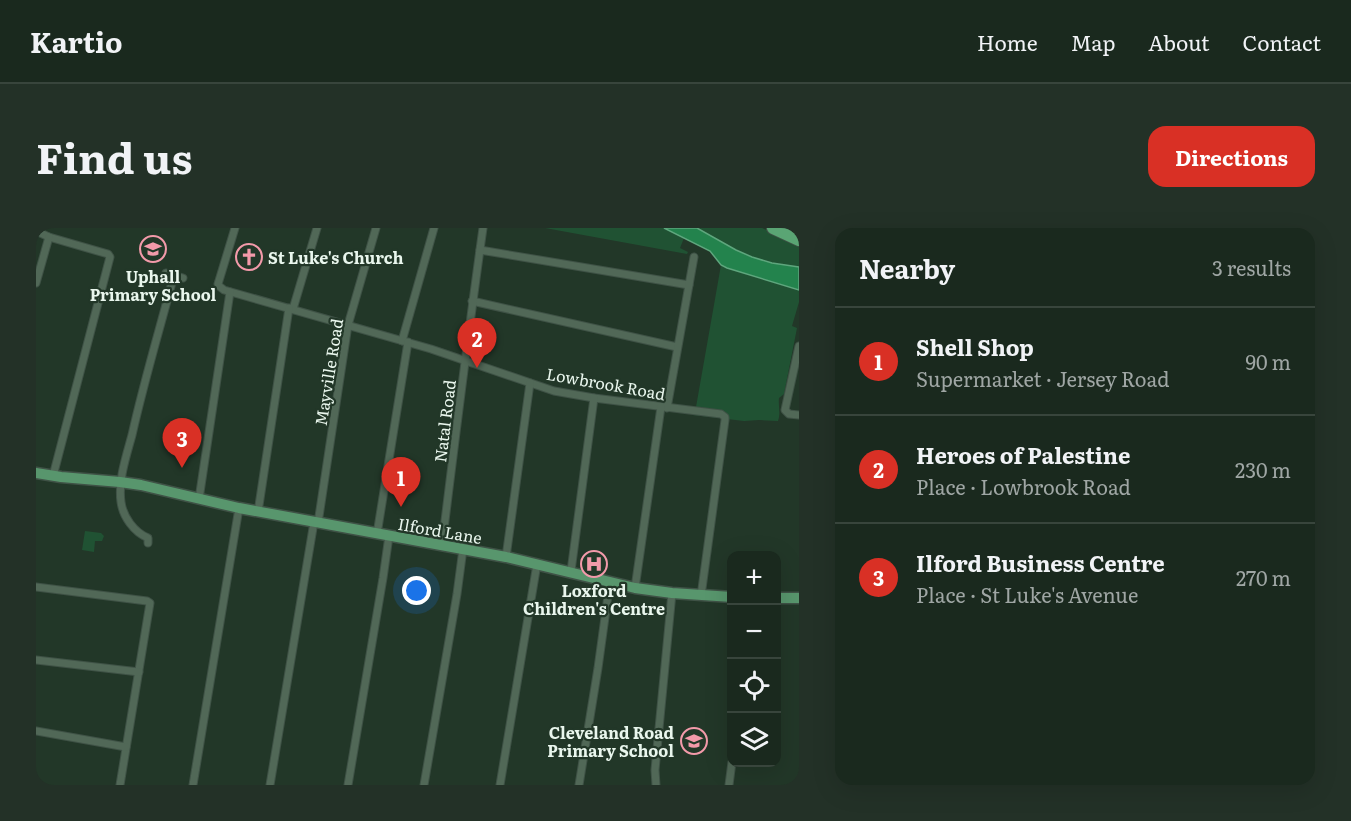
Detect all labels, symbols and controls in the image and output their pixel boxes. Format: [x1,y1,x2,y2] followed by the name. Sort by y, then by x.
[30,20,123,62] text: Kartio
[977,26,1038,57] text: Home
[1071,26,1115,57] text: Map
[1148,26,1210,57] text: About
[1243,26,1321,57] text: Contact
[36,125,193,187] text: Find us
[1148,126,1315,187] button: Directions
[138,234,168,264] school or university icon: Uphall Primary School
[234,242,264,272] church icon: St Luke's Church
[268,245,404,269] place label: St Luke's Church
[859,248,955,287] text: Nearby
[1212,252,1291,282] text: 3 results
[90,264,217,306] place label: Uphall Primary School
[308,316,348,427] street label: Mayville Road
[458,318,496,368] pin: 2
[916,330,1034,363] text: Shell Shop
[874,346,883,376] text: 1
[1246,346,1291,376] text: 90 m
[545,361,668,405] street label: Lowbrook Road
[916,363,1169,393] text: Supermarket · Jersey Road
[427,378,461,464] street label: Natal Road
[162,418,202,468] pin: 3
[916,438,1130,471] text: Heroes of Palestine
[873,454,884,484] text: 2
[1235,454,1291,484] text: 230 m
[382,458,421,507] pin: 1
[916,471,1131,501] text: Place · Lowbrook Road
[396,511,484,549] street label: Ilford Lane
[916,546,1165,579] text: Ilford Business Centre
[579,549,609,579] hospital icon: Loxford Children's Centre
[727,551,781,767] map controls
[727,551,781,605] button: +
[873,562,884,592] text: 3
[1236,562,1291,592] text: 270 m
[402,576,431,605] your location
[523,578,665,620] place label: Loxford Children's Centre
[916,579,1138,609] text: Place · St Luke's Avenue
[727,605,781,659] button: −
[727,659,781,713] button: locate
[727,713,781,767] button: layers
[547,720,674,762] place label: Cleveland Road Primary School
[679,726,709,756] school or university icon: Cleveland Road Primary School

